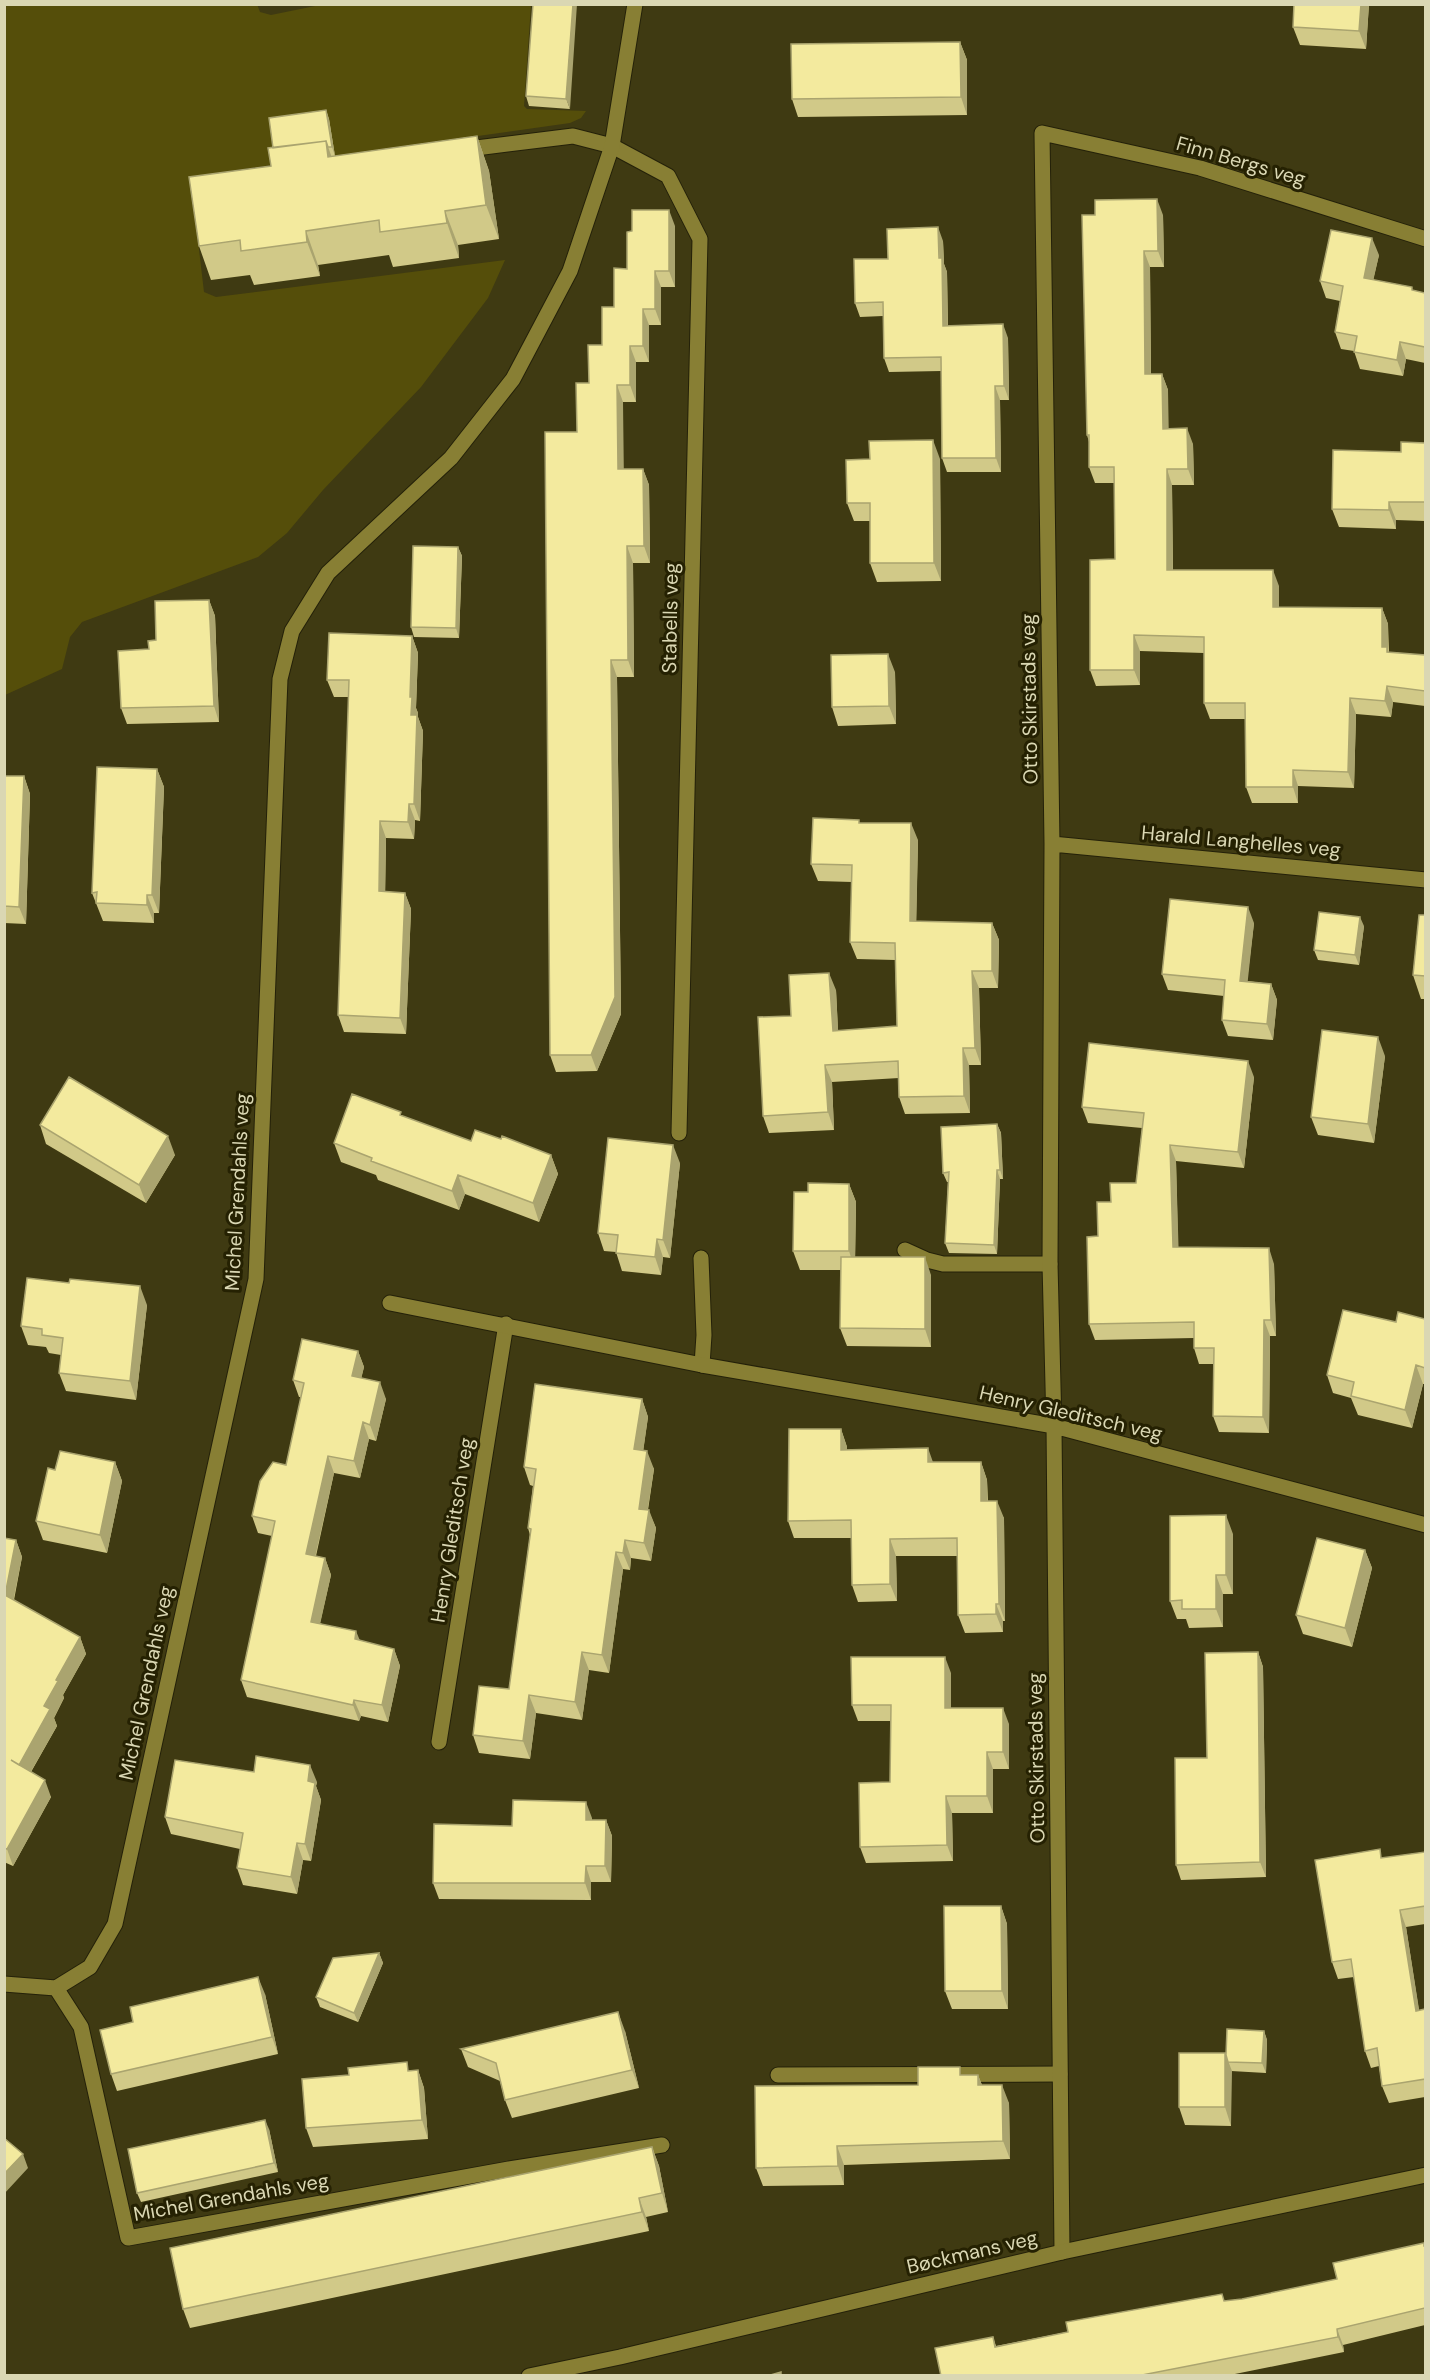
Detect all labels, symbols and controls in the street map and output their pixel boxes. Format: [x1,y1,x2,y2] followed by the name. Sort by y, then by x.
[1173,130,1309,192] street label: Finn Bergs veg
[656,562,684,674] street label: Stabells veg
[1015,613,1043,785] street label: Otto Skirstads veg
[1140,819,1342,863] street label: Harald Langhelles veg
[219,1092,255,1292] street label: Michel Grendahls veg
[977,1379,1165,1447] street label: Henry Gleditsch veg
[425,1435,479,1625] street label: Henry Gleditsch veg
[113,1583,179,1783] street label: Michel Grendahls veg
[1022,1672,1050,1844] street label: Otto Skirstads veg
[131,2167,331,2227] street label: Michel Grendahls veg
[904,2224,1040,2280] street label: Bøckmans veg

